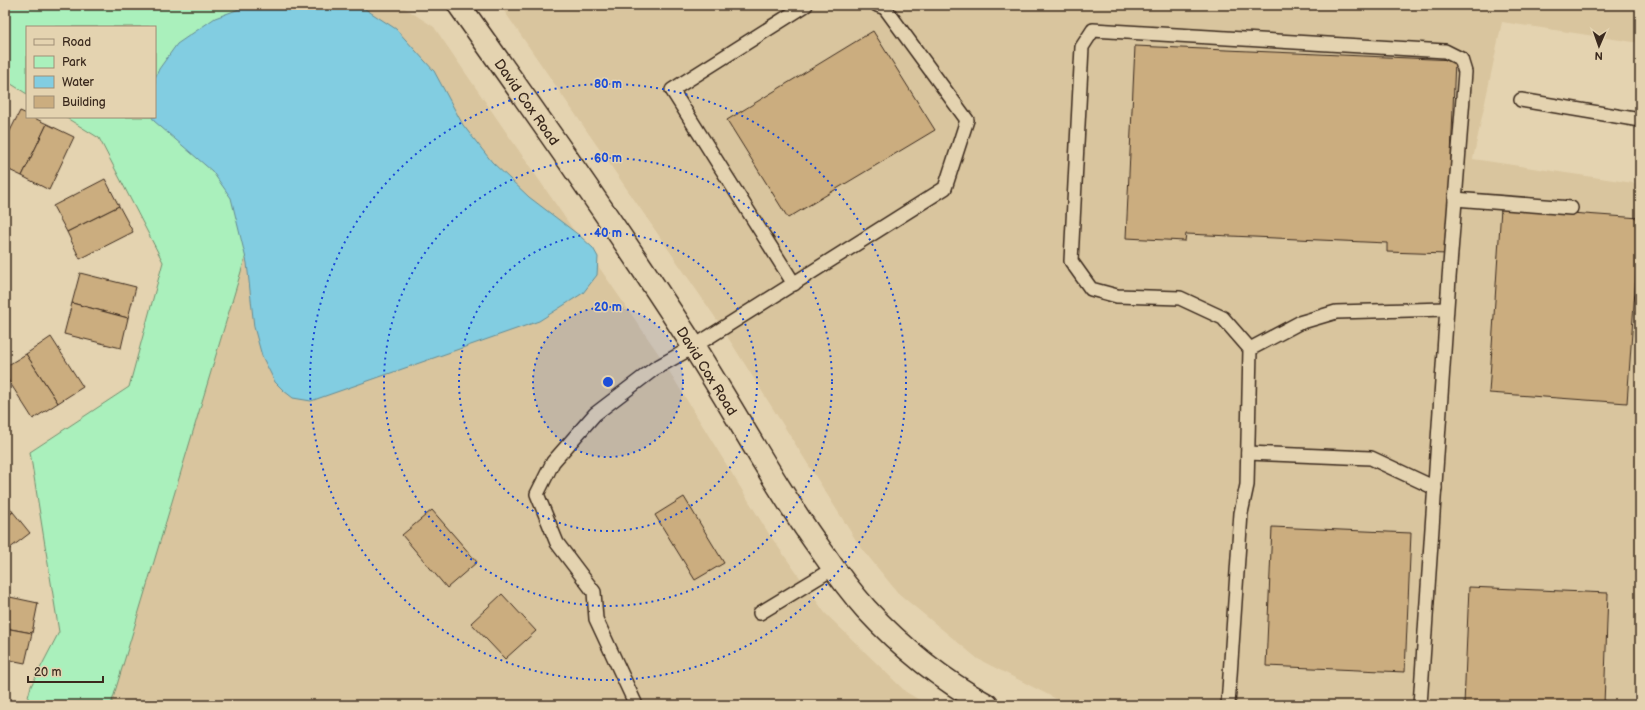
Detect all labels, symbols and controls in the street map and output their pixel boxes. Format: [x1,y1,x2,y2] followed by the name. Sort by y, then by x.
[26,26,156,118] legend
[1579,26,1619,66] north arrow
[62,35,91,50] text: Road
[1594,49,1603,62] text: N
[62,55,86,70] text: Park
[491,56,563,149] street label: David Cox Road
[62,75,94,90] text: Water
[594,77,622,92] text: 80 m
[62,95,106,110] text: Building
[594,151,622,166] text: 60 m
[594,226,622,241] text: 40 m
[594,300,622,315] text: 20 m
[673,324,741,419] street label: David Cox Road
[601,375,615,389] centre of rings
[28,658,103,684] scale bar
[34,665,61,680] text: 20 m

